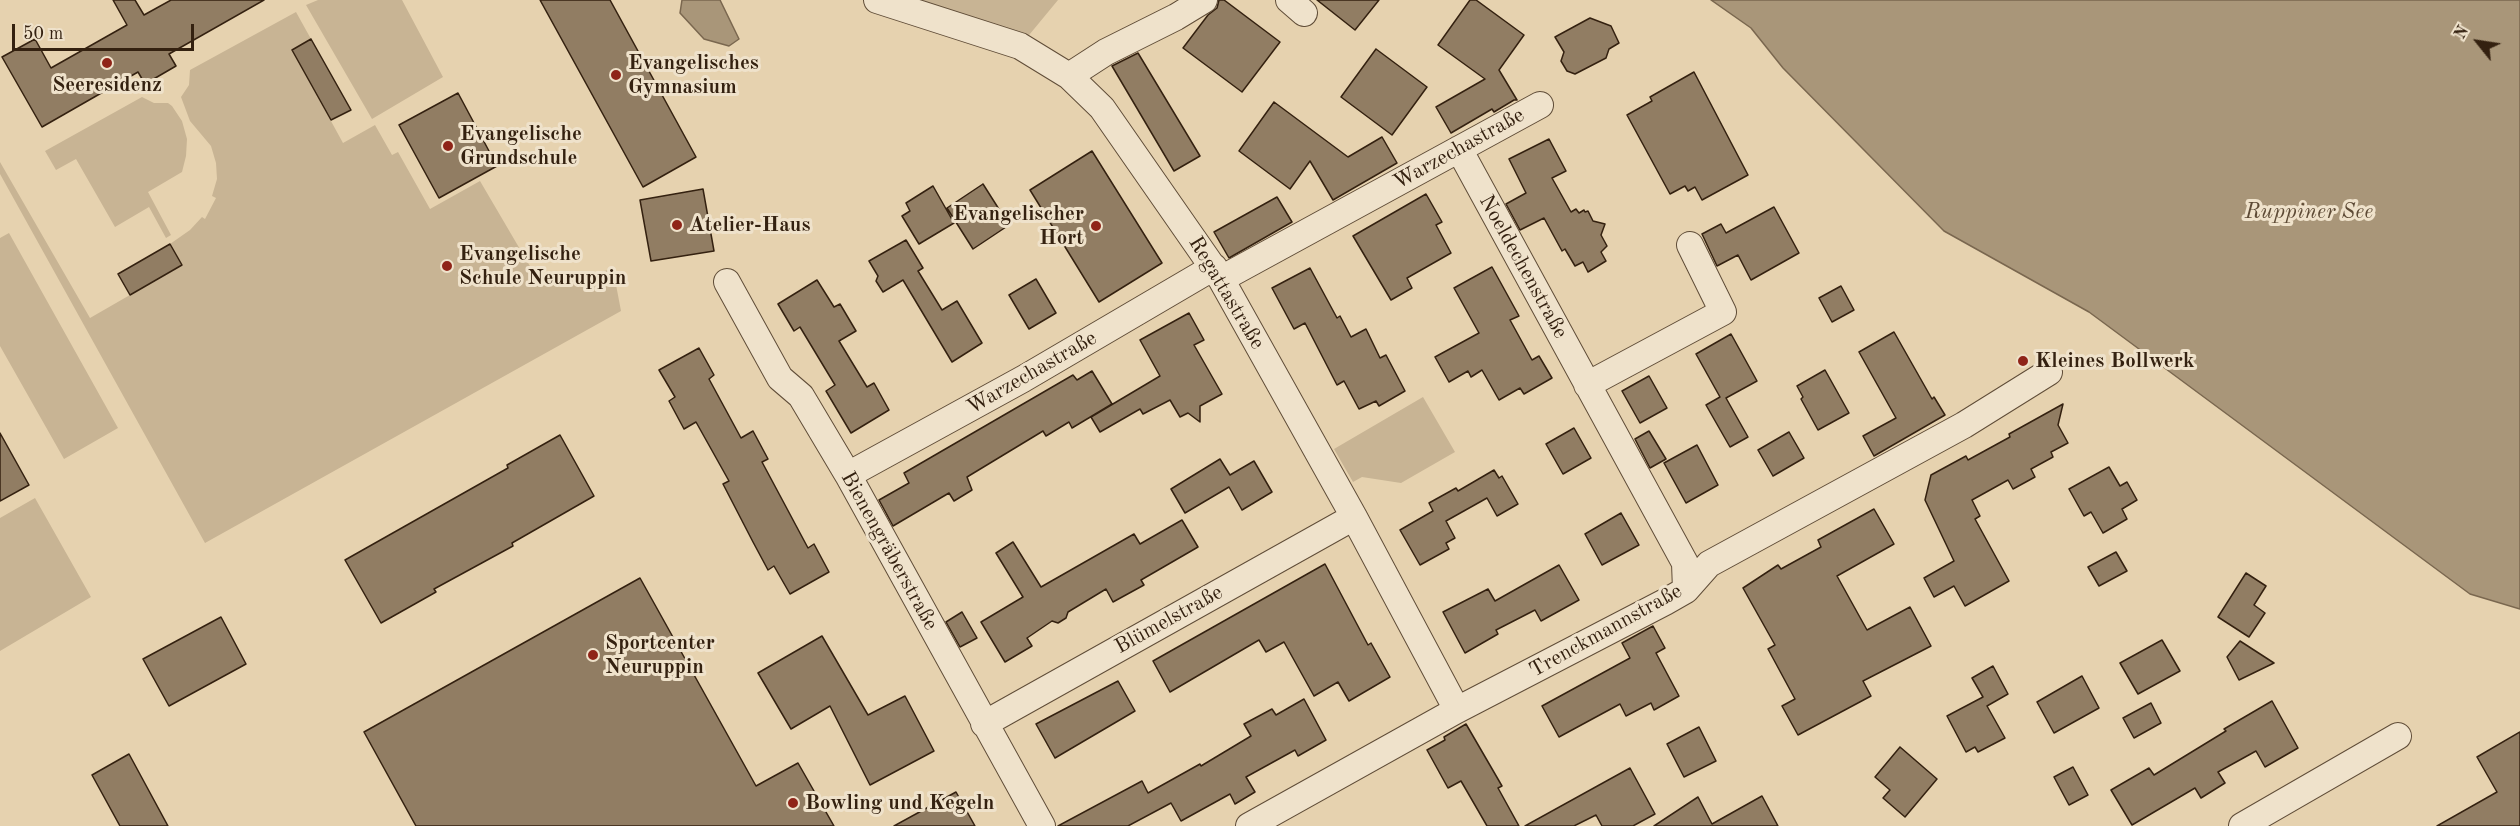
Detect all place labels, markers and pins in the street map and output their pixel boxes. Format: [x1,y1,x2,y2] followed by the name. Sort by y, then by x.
[628,50,759,100] place label: Evangelisches Gymnasium
[100,56,114,70] marker: Seeresidenz
[609,68,623,82] marker: Evangelisches Gymnasium
[52,72,162,98] place label: Seeresidenz
[460,121,582,171] place label: Evangelische Grundschule
[441,139,455,153] marker: Evangelische Grundschule
[953,201,1084,251] place label: Evangelischer Hort
[689,212,810,238] place label: Atelier-Haus
[670,218,684,232] marker: Atelier-Haus
[1089,219,1103,233] marker: Evangelischer Hort
[459,241,626,291] place label: Evangelische Schule Neuruppin
[440,259,454,273] marker: Evangelische Schule Neuruppin
[2035,348,2195,374] place label: Kleines Bollwerk
[2016,354,2030,368] marker: Kleines Bollwerk
[605,630,715,680] place label: Sportcenter Neuruppin
[586,648,600,662] marker: Sportcenter Neuruppin
[805,790,995,816] place label: Bowling und Kegeln
[786,796,800,810] marker: Bowling und Kegeln

